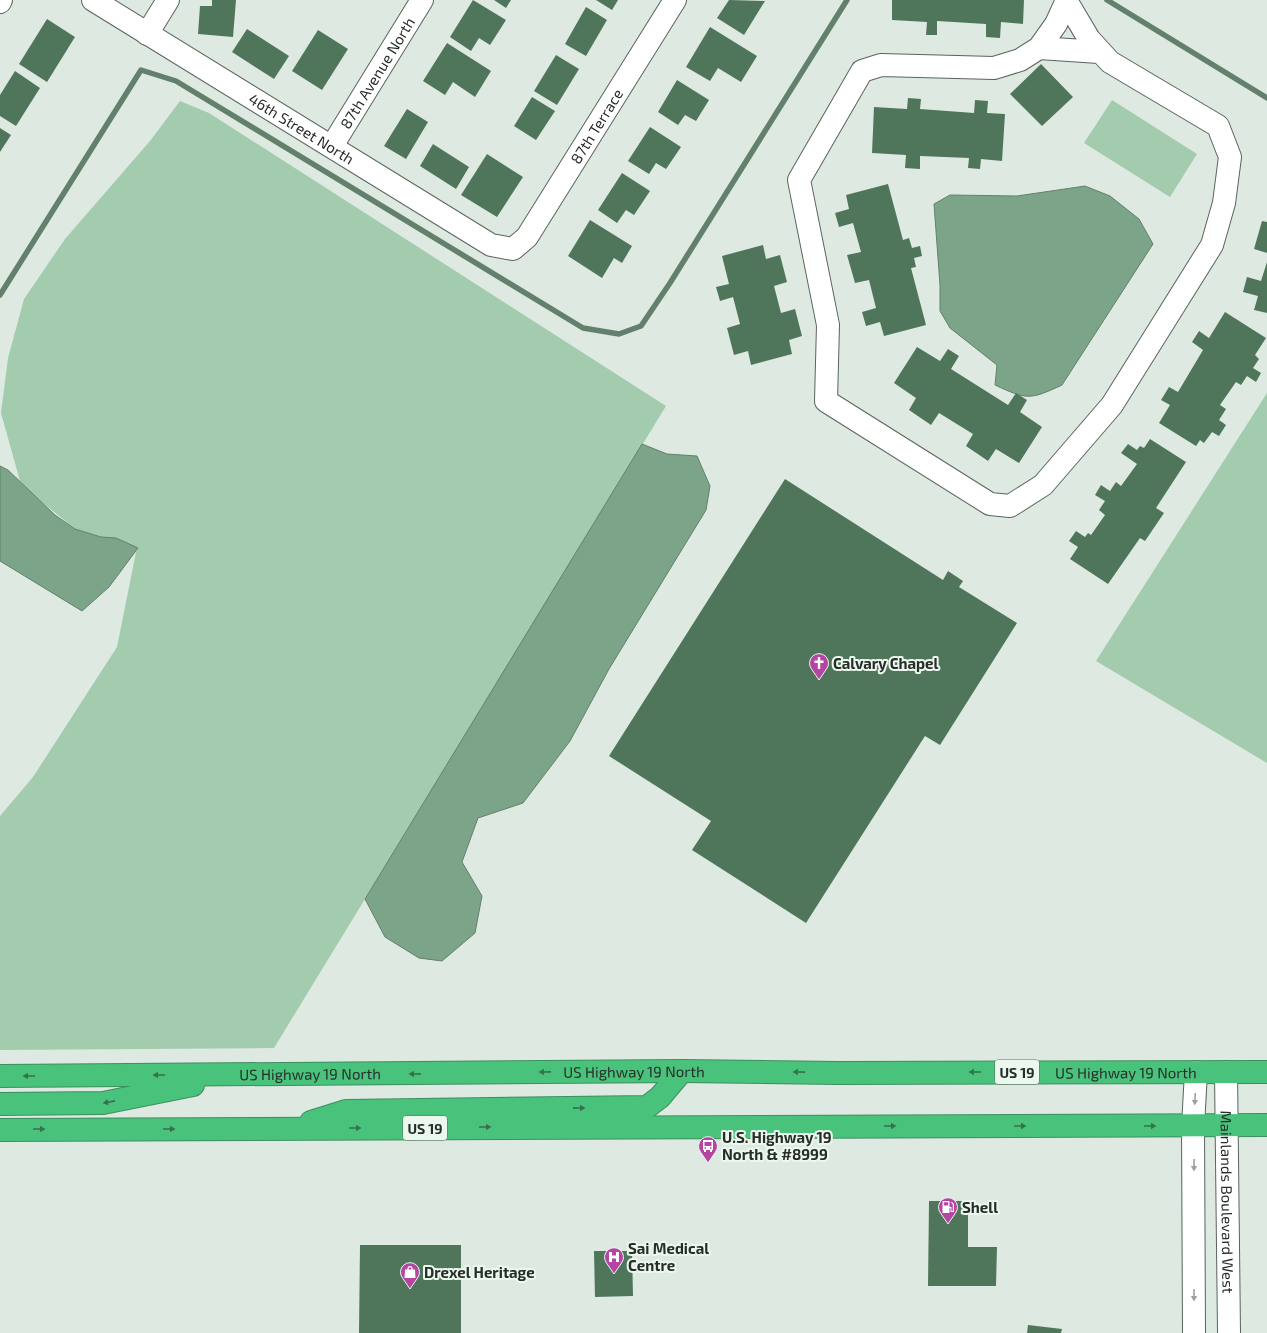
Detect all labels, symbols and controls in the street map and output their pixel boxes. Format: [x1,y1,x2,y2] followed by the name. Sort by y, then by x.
[336,14,418,132] street label: 87th Avenue North
[566,85,626,167] street label: 87th Terrace
[246,89,358,168] street label: 46th Street North
[808,652,830,680] church icon: Calvary Chapel
[833,654,938,673] place label: Calvary Chapel
[995,1060,1039,1084] road number: US 19
[563,1062,705,1081] street label: US Highway 19 North
[1055,1063,1197,1081] street label: US Highway 19 North
[239,1064,381,1083] street label: US Highway 19 North
[538,1069,551,1075] one-way arrow
[792,1069,805,1075] one-way arrow
[968,1069,981,1075] one-way arrow
[408,1071,421,1077] one-way arrow
[152,1072,165,1078] one-way arrow
[22,1073,35,1079] one-way arrow
[1191,1093,1198,1105] one-way arrow
[103,1099,115,1105] one-way arrow
[573,1105,586,1111] one-way arrow
[1217,1110,1238,1294] street label: Mainlands Boulevard West
[403,1116,447,1140] road number: US 19
[884,1123,897,1129] one-way arrow
[1014,1123,1027,1129] one-way arrow
[1144,1123,1157,1129] one-way arrow
[479,1124,492,1130] one-way arrow
[349,1125,362,1131] one-way arrow
[33,1126,46,1132] one-way arrow
[163,1126,176,1132] one-way arrow
[722,1128,832,1163] place label: U.S. Highway 19 North & #8999
[697,1135,719,1163] bus stop icon: U.S. Highway 19 North & #8999
[1191,1159,1197,1172] one-way arrow
[937,1196,959,1224] fuel station icon: Shell
[962,1198,998,1216] place label: Shell
[628,1239,709,1274] place label: Sai Medical Centre
[603,1246,625,1274] hospital icon: Sai Medical Centre
[399,1261,421,1289] shop icon: Drexel Heritage
[424,1263,535,1281] place label: Drexel Heritage
[1191,1289,1197,1302] one-way arrow

